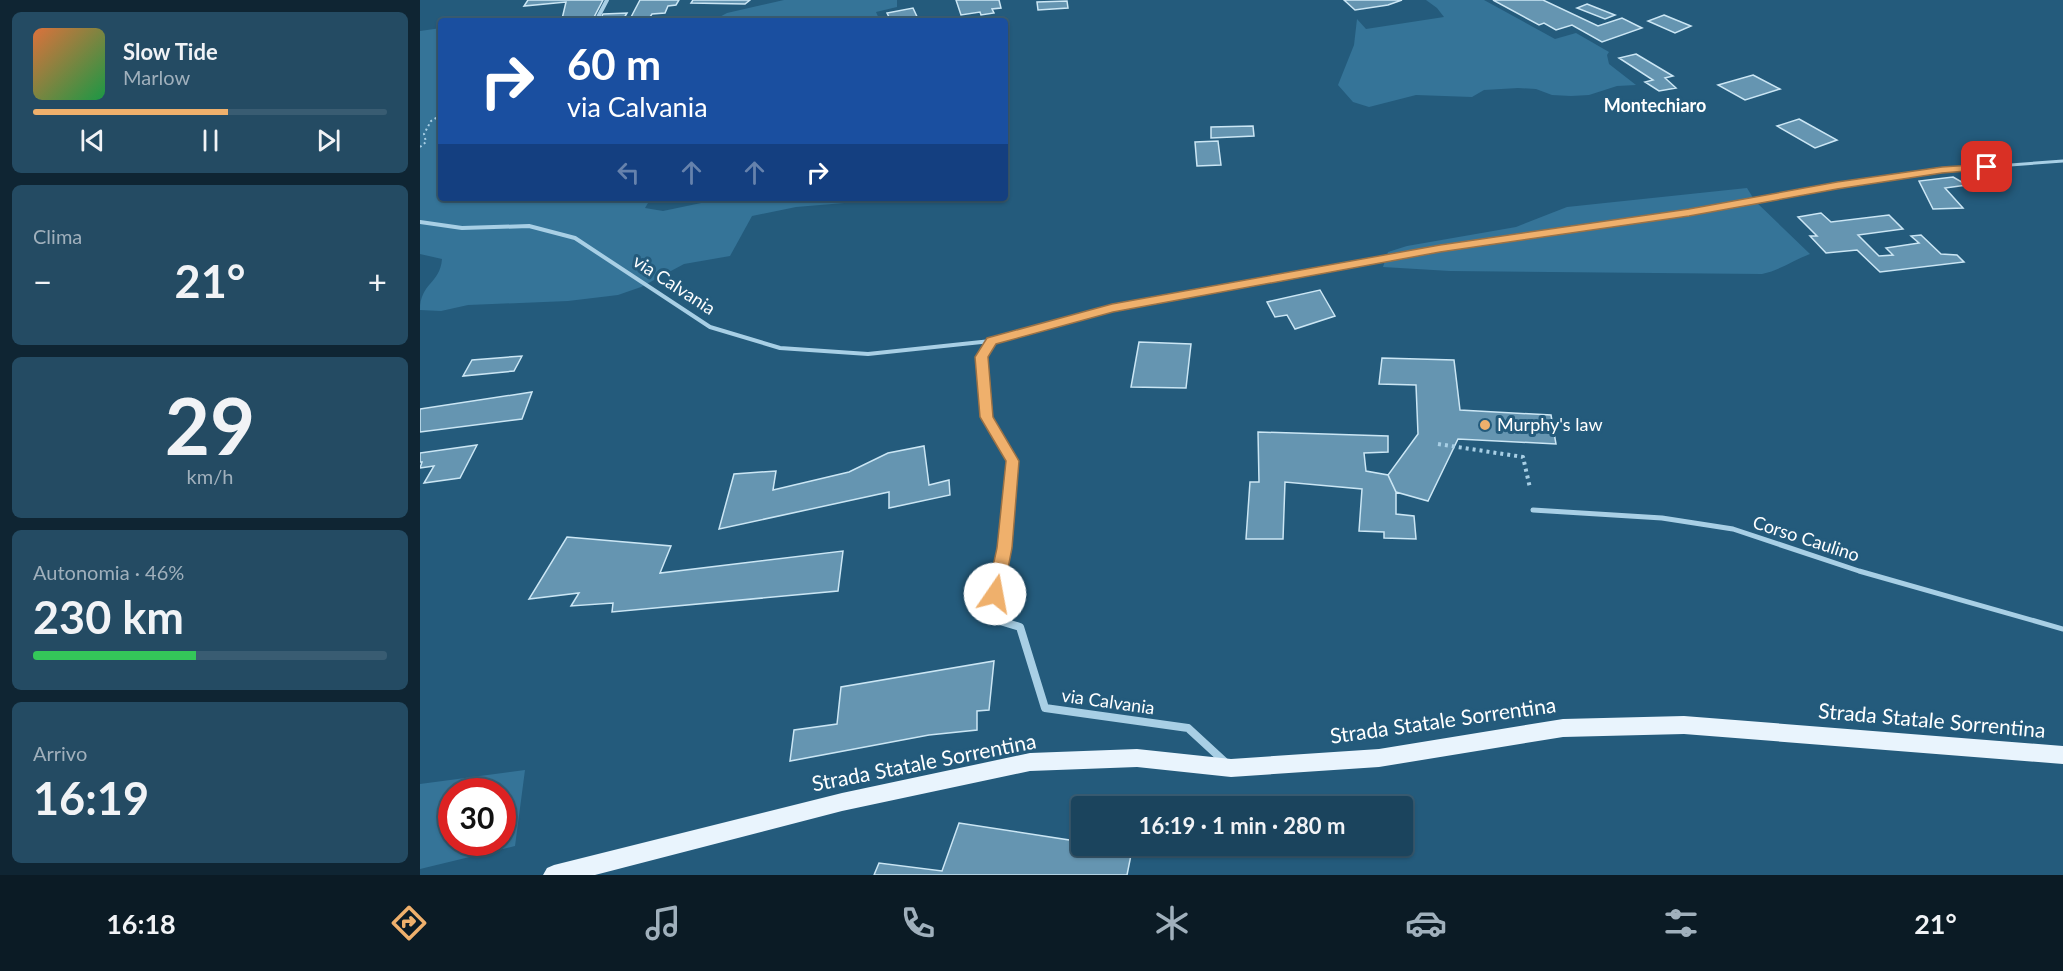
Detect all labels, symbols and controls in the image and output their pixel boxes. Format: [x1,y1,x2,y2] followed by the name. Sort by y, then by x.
[123,38,218,65] text: Slow Tide
[567,39,661,89] text: 60 m
[468,42,546,120] icon: right
[123,65,190,89] text: Marlow
[567,90,708,123] text: via Calvania
[1604,94,1706,116] district label: Montechiaro
[76,124,109,157] icon: previous
[194,124,227,157] icon: pause
[312,124,345,157] icon: next
[1961,141,2012,192] pin
[1970,150,2003,183] icon: arrive
[612,156,645,189] icon: left
[675,156,708,189] icon: ahead
[738,156,771,189] icon: ahead
[801,156,834,189] icon: right
[33,224,82,248] text: Clima
[629,249,720,319] street label: via Calvania
[175,254,245,308] text: 21°
[33,261,52,301] text: −
[368,261,387,301] text: +
[165,378,255,472] text: 29
[1497,413,1603,435] place label: Murphy's law
[1478,418,1492,432] marker: Murphy's law
[187,464,233,488] text: km/h
[1750,510,1862,566] street label: Corso Caulino
[33,560,184,584] text: Autonomia · 46%
[963,562,1027,626] position arrow
[33,590,184,644] text: 230 km
[1060,684,1156,718] street label: via Calvania
[1328,691,1557,748] street label: Strada Statale Sorrentina
[1818,697,2047,742] street label: Strada Statale Sorrentina
[809,728,1038,796] street label: Strada Statale Sorrentina
[33,741,87,765] text: Arrivo
[33,771,149,825] text: 16:19
[438,778,516,856] speed limit sign: 30
[1139,812,1345,839] text: 16:19 · 1 min · 280 m
[388,902,430,944] icon: directions
[642,902,684,944] icon: music
[897,902,939,944] icon: phone
[1151,902,1193,944] icon: climate
[1405,902,1447,944] icon: car
[1660,902,1702,944] icon: filters
[106,907,176,940] text: 16:18
[1914,907,1957,940] text: 21°

